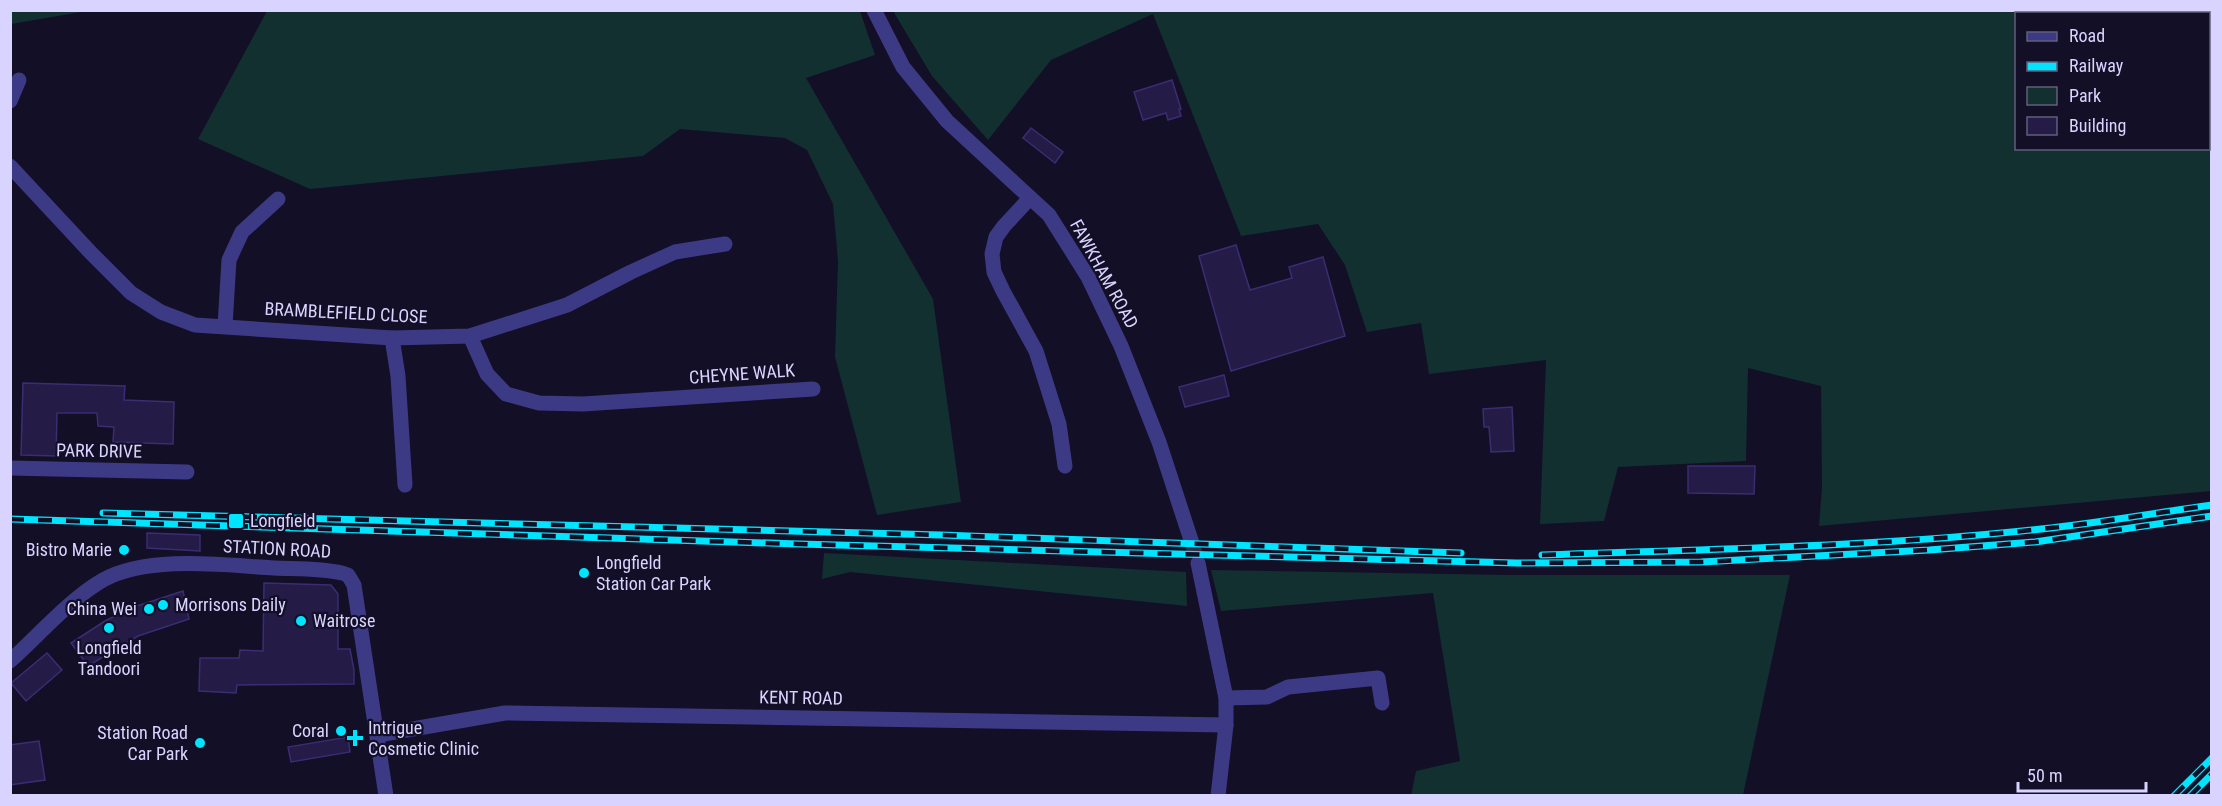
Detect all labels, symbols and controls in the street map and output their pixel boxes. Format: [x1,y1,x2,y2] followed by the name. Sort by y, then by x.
[2015,12,2210,150] legend
[2069,25,2105,46] text: Road
[2069,55,2124,76] text: Railway
[2069,85,2101,106] text: Park
[2069,115,2126,136] text: Building
[1066,216,1143,332] street label: FAWKHAM ROAD
[264,298,428,327] street label: BRAMBLEFIELD CLOSE
[688,359,796,388] street label: CHEYNE WALK
[56,439,142,462] street label: PARK DRIVE
[250,510,316,531] place label: Longfield
[227,512,245,530] marker: Longfield
[223,535,332,562] street label: STATION ROAD
[26,539,112,560] place label: Bistro Marie
[117,543,131,557] marker: Bistro Marie
[596,552,711,594] place label: Longfield Station Car Park
[577,566,591,580] marker: Longfield Station Car Park
[175,594,286,615] place label: Morrisons Daily
[66,598,137,619] place label: China Wei
[156,598,170,612] marker: Morrisons Daily
[142,602,156,616] marker: China Wei
[313,610,376,631] place label: Waitrose
[294,614,308,628] marker: Waitrose
[102,621,116,635] marker: Longfield Tandoori
[76,637,142,679] place label: Longfield Tandoori
[759,686,843,709] street label: KENT ROAD
[368,717,479,759] place label: Intrigue Cosmetic Clinic
[292,720,329,741] place label: Coral
[97,722,188,764] place label: Station Road Car Park
[334,724,348,738] marker: Coral
[346,729,364,747] marker: Intrigue Cosmetic Clinic
[193,736,207,750] marker: Station Road Car Park
[2018,755,2146,793] scale bar
[2027,765,2062,786] text: 50 m

